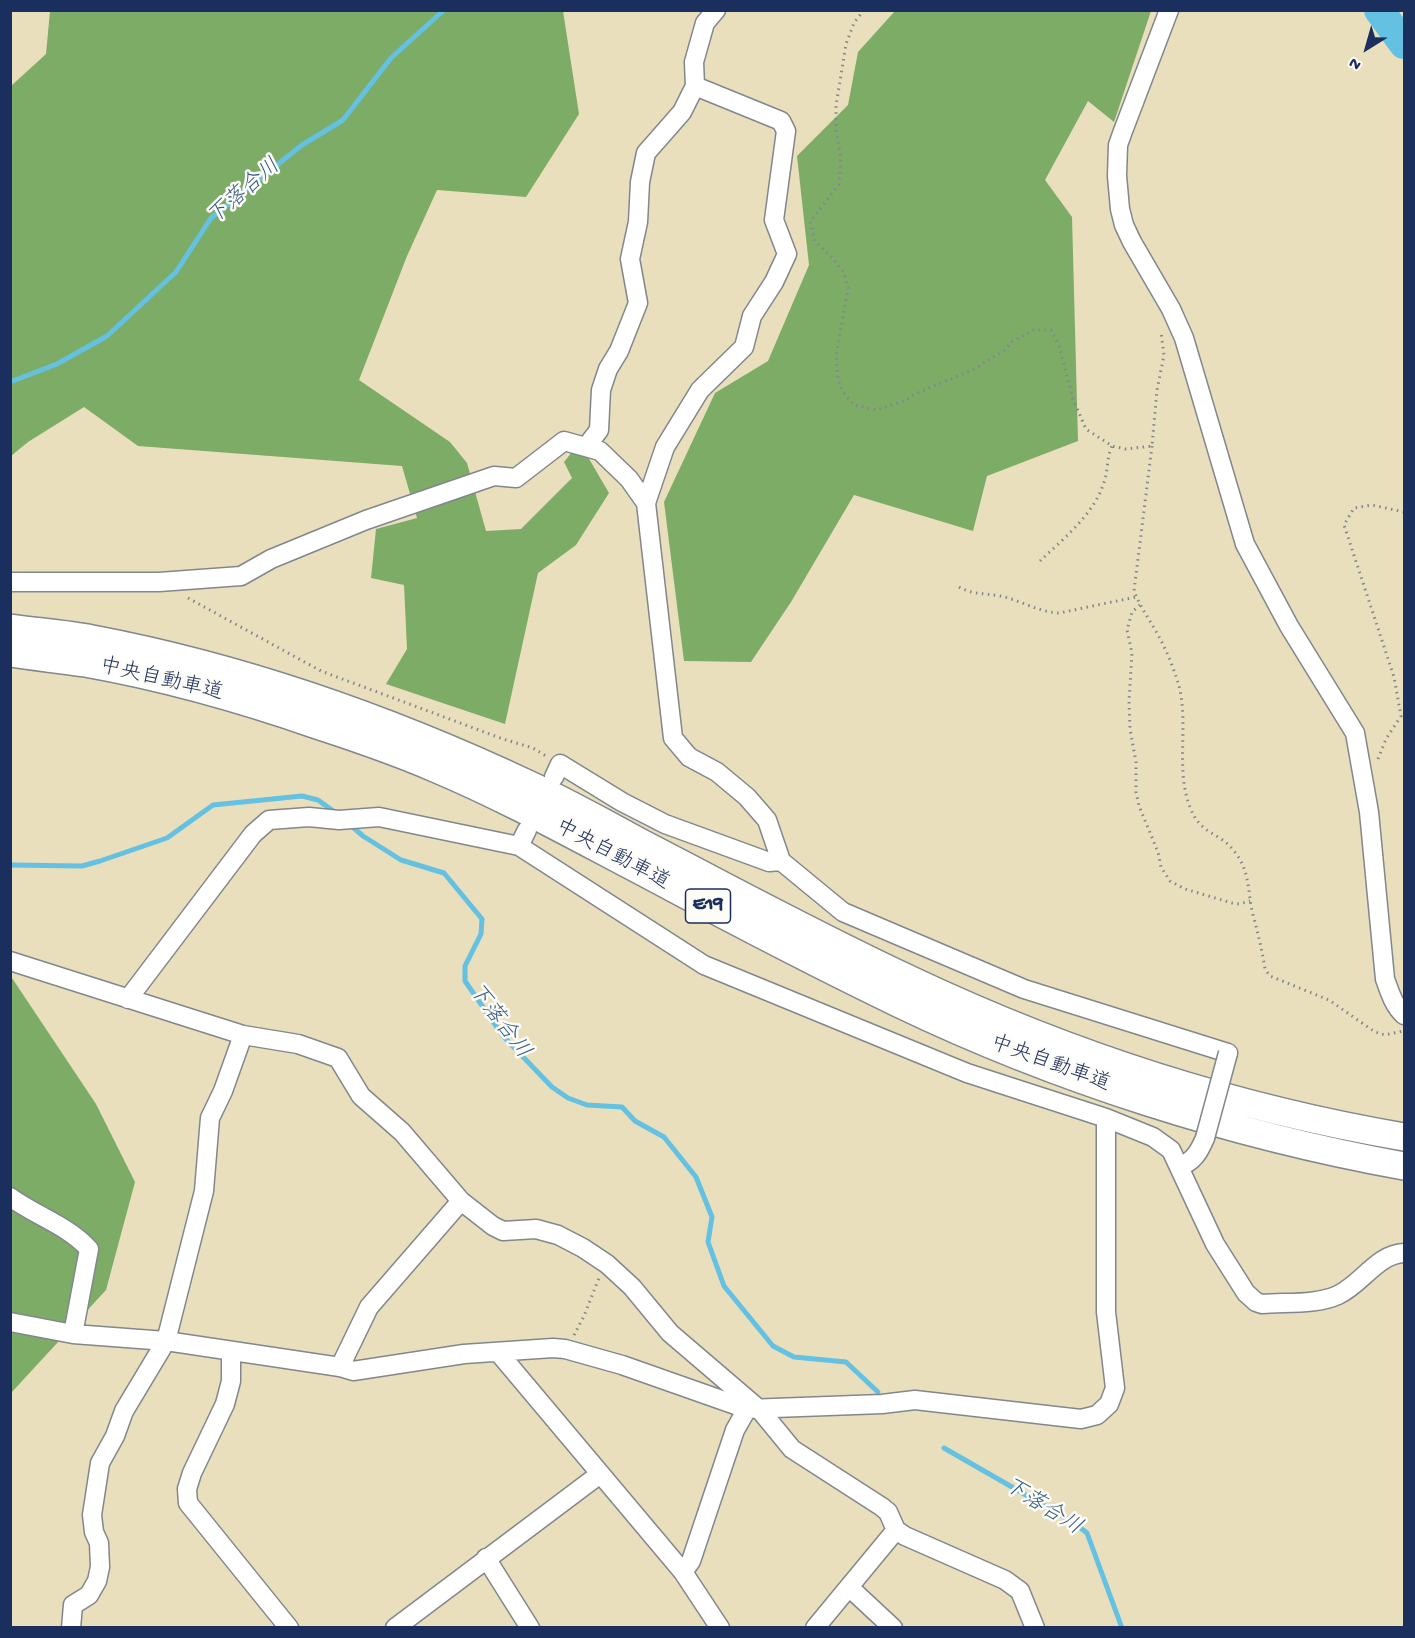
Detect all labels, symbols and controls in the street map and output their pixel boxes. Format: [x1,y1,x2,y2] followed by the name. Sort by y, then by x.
[1337,18,1397,78] north arrow
[1346,52,1366,74] text: N
[203,154,287,232] water label: 下落合川
[97,655,225,707] street label: 中央自動車道
[550,815,674,897] street label: 中央自動車道
[686,889,730,923] road number: E19
[461,979,535,1065] water label: 下落合川
[986,1032,1114,1098] street label: 中央自動車道
[998,1473,1086,1543] water label: 下落合川

